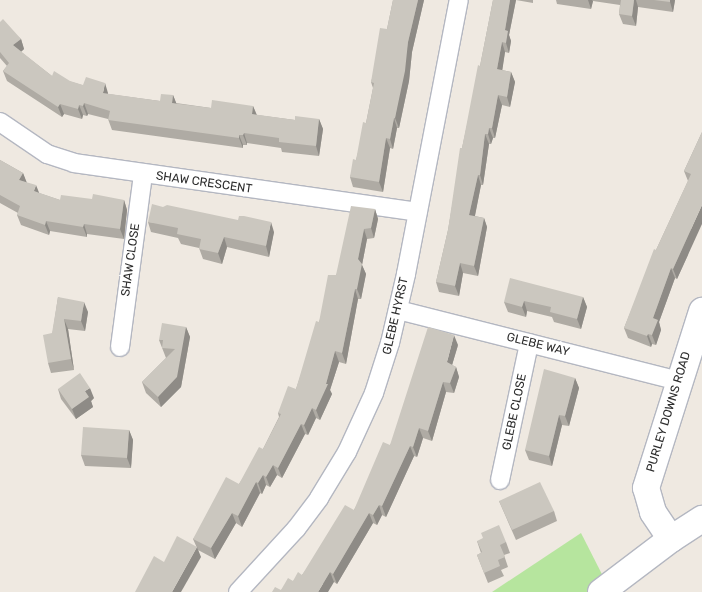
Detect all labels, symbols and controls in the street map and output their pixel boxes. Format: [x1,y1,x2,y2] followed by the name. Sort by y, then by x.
[155,169,253,197] street label: SHAW CRESCENT
[119,222,143,298] street label: SHAW CLOSE
[380,276,412,356] street label: GLEBE HYRST
[505,330,571,360] street label: GLEBE WAY
[644,350,694,474] street label: PURLEY DOWNS ROAD
[500,372,530,452] street label: GLEBE CLOSE

